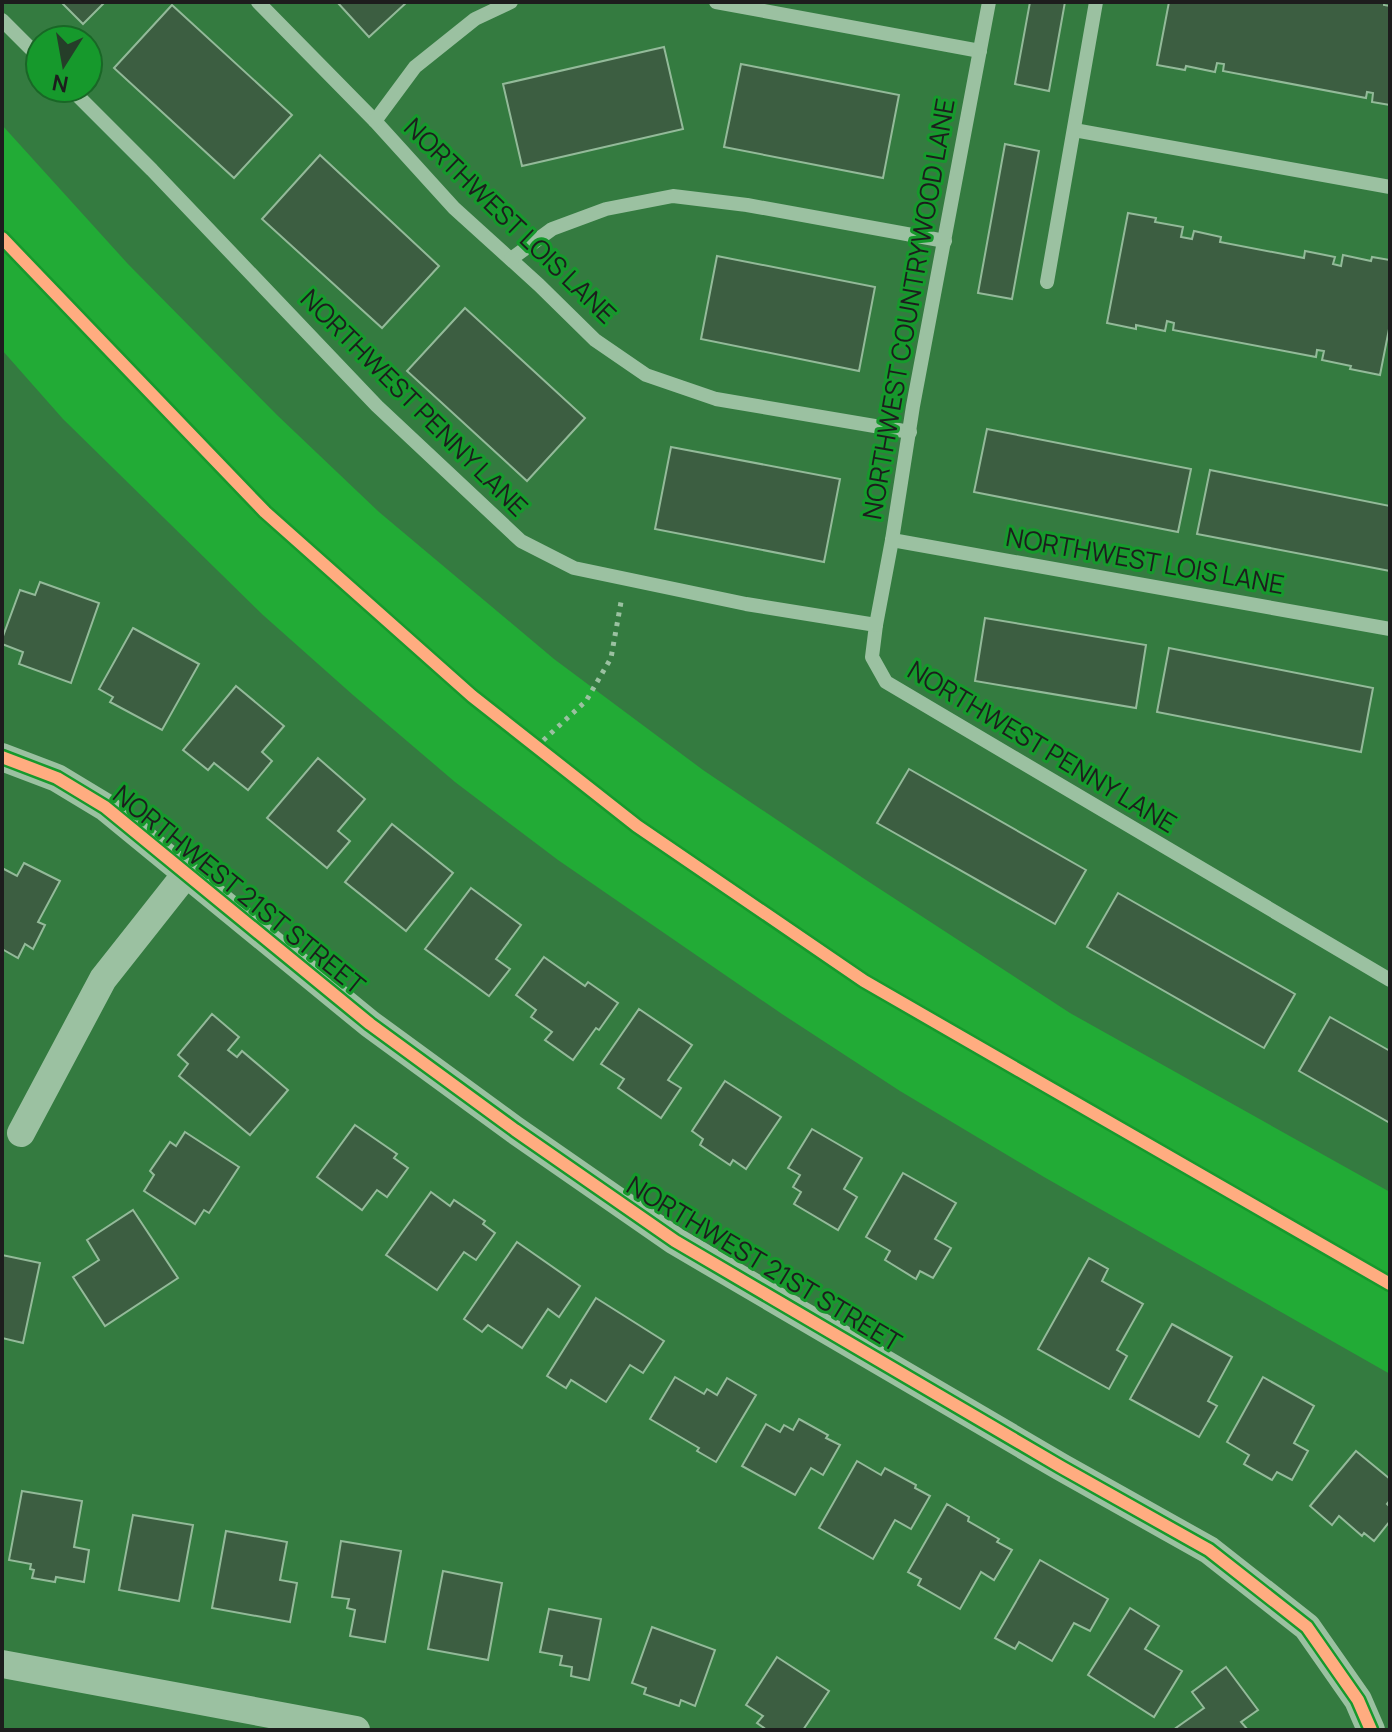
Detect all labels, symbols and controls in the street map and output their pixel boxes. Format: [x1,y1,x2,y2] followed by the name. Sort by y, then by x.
[24,24,104,104] north arrow
[50,67,71,100] text: N
[853,96,963,522] street label: NORTHWEST COUNTRYWOOD LANE
[397,109,625,331] street label: NORTHWEST LOIS LANE
[293,281,536,524] street label: NORTHWEST PENNY LANE
[1003,518,1287,602] street label: NORTHWEST LOIS LANE
[901,651,1184,841] street label: NORTHWEST PENNY LANE
[106,776,374,1003] street label: NORTHWEST 21ST STREET
[620,1167,909,1360] street label: NORTHWEST 21ST STREET

